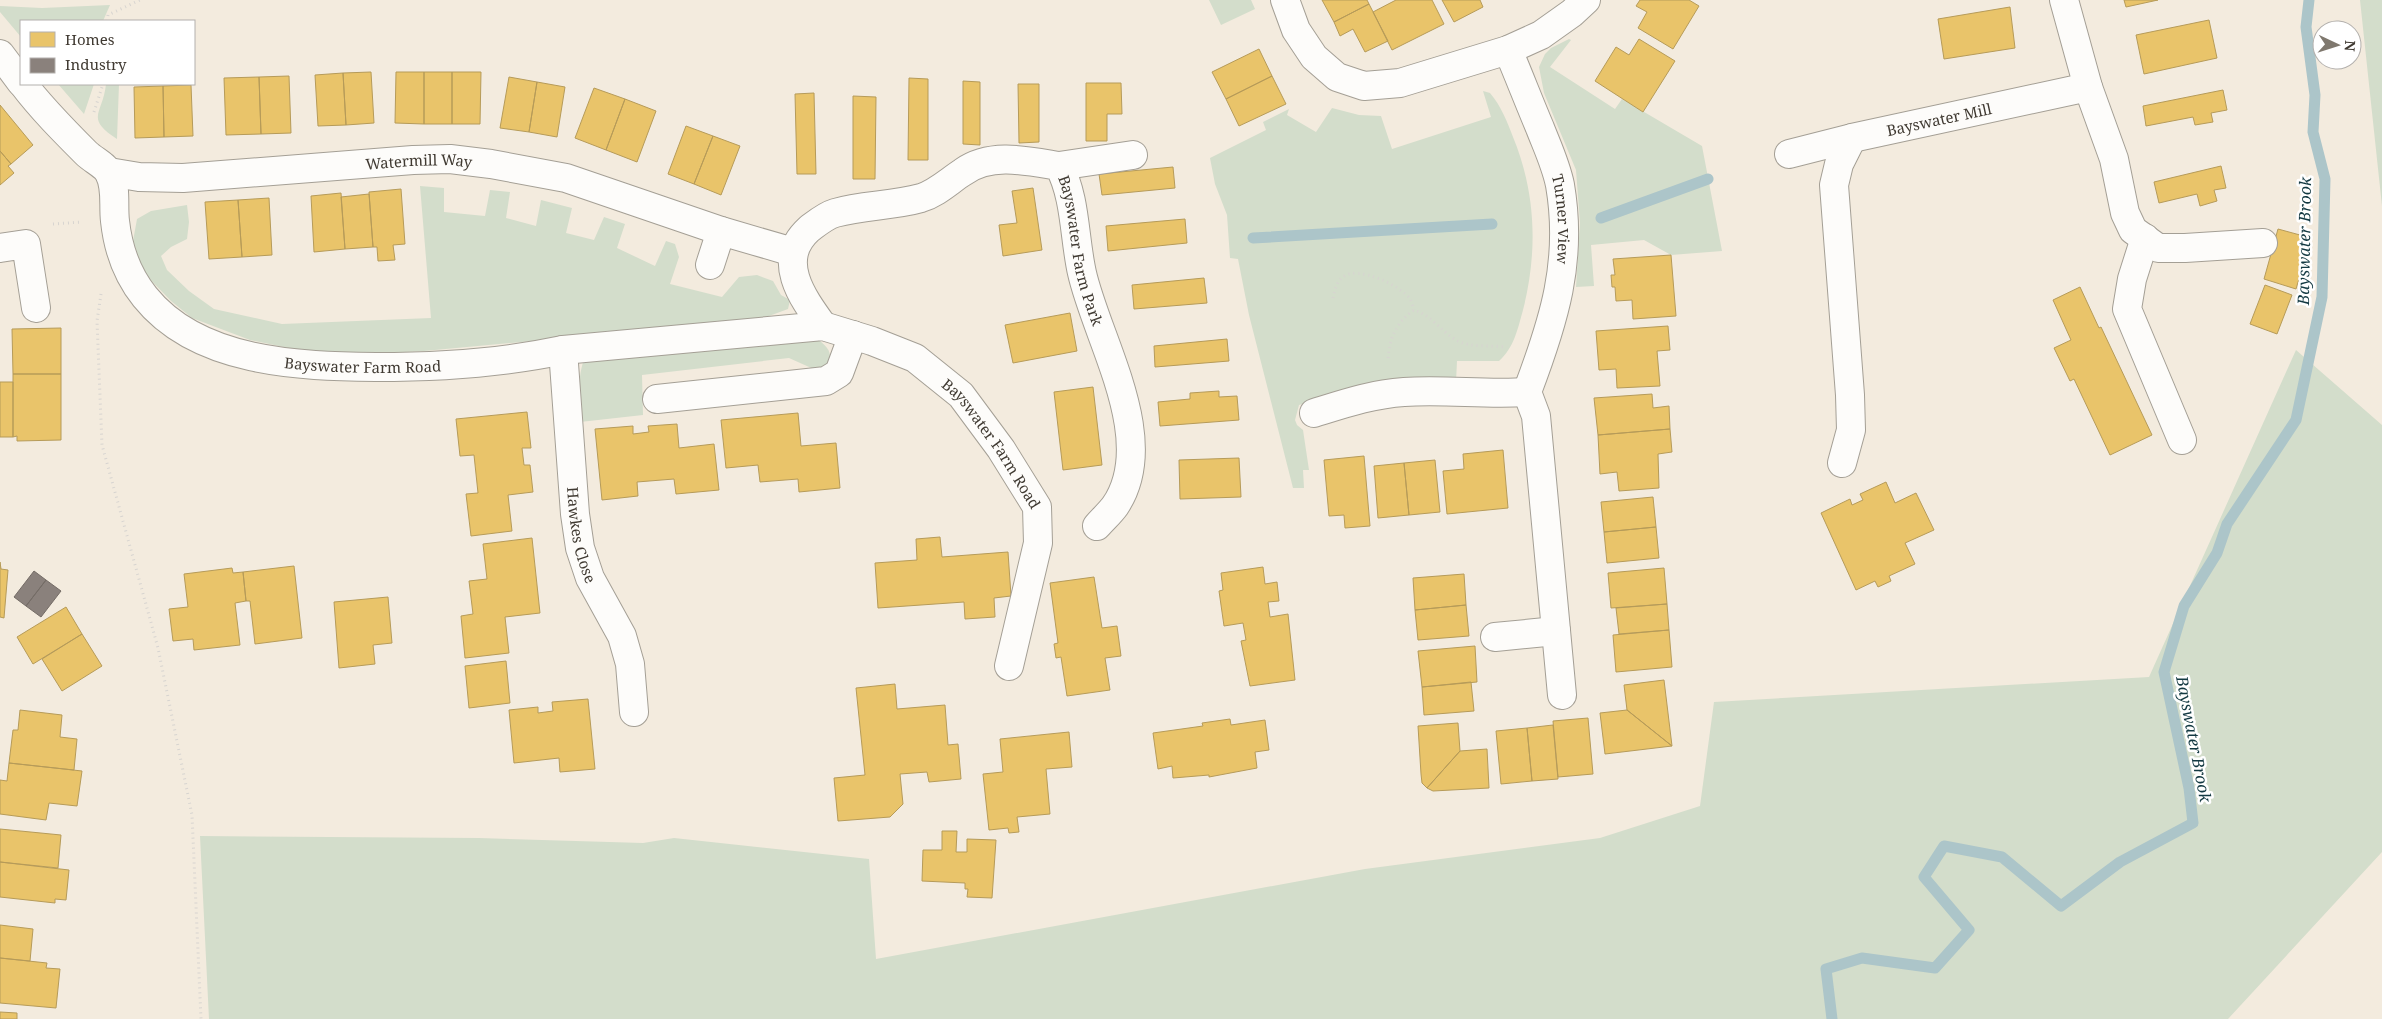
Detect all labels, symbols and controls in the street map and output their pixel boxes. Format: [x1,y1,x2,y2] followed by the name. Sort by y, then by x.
[20,20,195,85] legend
[2312,20,2362,70] north arrow
[65,29,115,49] text: Homes
[2341,40,2360,52] text: N
[65,54,127,74] text: Industry
[1885,98,1994,140] street label: Bayswater Mill
[365,149,474,174] street label: Watermill Way
[1054,172,1108,329] street label: Bayswater Farm Park
[1548,172,1574,265] street label: Turner View
[2292,176,2316,306] water label: Bayswater Brook
[283,352,442,377] street label: Bayswater Farm Road
[938,374,1046,512] street label: Bayswater Farm Road
[563,486,601,587] street label: Hawkes Close
[2171,673,2217,805] water label: Bayswater Brook

